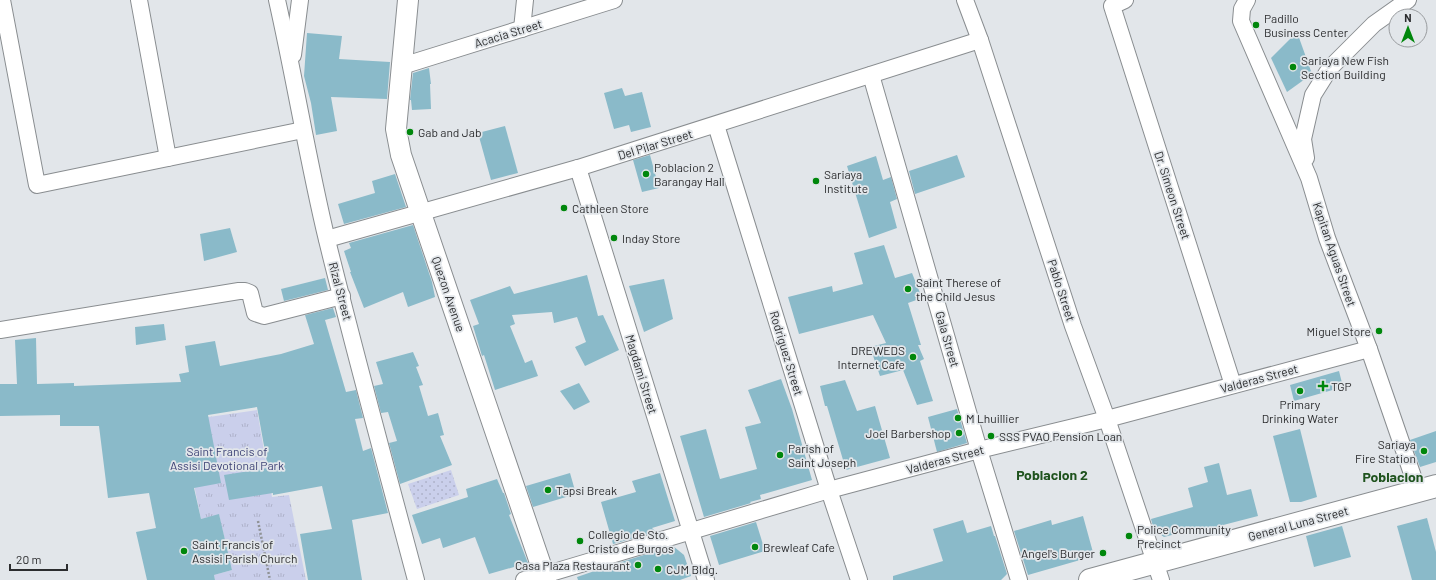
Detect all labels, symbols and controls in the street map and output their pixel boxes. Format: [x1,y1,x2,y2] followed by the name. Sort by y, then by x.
[1388,8,1428,48] north arrow
[1264,11,1349,39] place label: Padillo Business Center
[1404,11,1412,24] text: N
[472,16,544,50] street label: Acacia Street
[1251,20,1261,30] marker: Padillo Business Center
[1301,53,1389,81] place label: Sariaya New Fish Section Building
[1288,62,1298,72] marker: Sariaya New Fish Section Building
[418,125,481,139] place label: Gab and Jab
[616,126,694,162] street label: Del Pilar Street
[405,127,415,137] marker: Gab and Jab
[1152,149,1194,241] street label: Dr. Simeon Street
[654,160,724,188] place label: Poblacion 2 Barangay Hall
[824,167,868,195] place label: Sariaya Institute
[641,169,651,179] marker: Poblacion 2 Barangay Hall
[811,176,821,186] marker: Sariaya Institute
[1311,200,1359,308] street label: Kapitan Aguas Street
[572,201,649,215] place label: Cathleen Store
[559,203,569,213] marker: Cathleen Store
[622,231,680,245] place label: Inday Store
[609,233,619,243] marker: Inday Store
[430,255,468,333] street label: Quezon Avenue
[1045,257,1079,323] street label: Pablo Street
[327,260,355,322] street label: Rizal Street
[916,275,1001,303] place label: Saint Therese of the Child Jesus
[903,284,913,294] marker: Saint Therese of the Child Jesus
[768,309,806,397] street label: Rodriguez Street
[933,309,963,369] street label: Gala Street
[1307,324,1371,338] place label: Miguel Store
[1374,326,1384,336] marker: Miguel Store
[623,333,661,415] street label: Magdami Street
[838,343,905,371] place label: DREWEDS Internet Cafe
[908,352,918,362] marker: DREWEDS Internet Cafe
[1219,361,1299,395] street label: Valderas Street
[1331,379,1352,393] place label: TGP
[1318,381,1328,391] marker: TGP
[1295,386,1305,396] marker: Primary Drinking Water
[1262,397,1339,425] place label: Primary Drinking Water
[966,411,1020,425] place label: M Lhuillier
[953,413,963,423] marker: M Lhuillier
[866,426,951,440] place label: Joel Barbershop
[954,428,964,438] marker: Joel Barbershop
[999,429,1122,443] place label: SSS PVAO Pension Loan
[986,431,996,441] marker: SSS PVAO Pension Loan
[1355,437,1416,465] place label: Sariaya Fire Station
[788,441,856,469] place label: Parish of Saint Joseph
[905,442,985,476] street label: Valderas Street
[170,444,284,472] park label: Saint Francis of Assisi Devotional Park
[1419,446,1429,456] marker: Sariaya Fire Station
[775,450,785,460] marker: Parish of Saint Joseph
[1016,466,1088,483] district label: Poblacion 2
[1362,468,1424,485] district label: Poblacion
[556,483,617,497] place label: Tapsi Break
[543,485,553,495] marker: Tapsi Break
[1246,503,1350,543] street label: General Luna Street
[1137,522,1231,550] place label: Police Community Precinct
[588,527,674,555] place label: Collegio de Sto. Cristo de Burgos
[1124,531,1134,541] marker: Police Community Precinct
[575,536,585,546] marker: Collegio de Sto. Cristo de Burgos
[192,537,297,565] place label: Saint Francis of Assisi Parish Church
[763,540,835,554] place label: Brewleaf Cafe
[750,542,760,552] marker: Brewleaf Cafe
[10,546,67,572] scale bar
[179,546,189,556] marker: Saint Francis of Assisi Parish Church
[1021,546,1096,560] place label: Angel's Burger
[1098,548,1108,558] marker: Angel's Burger
[16,552,42,566] text: 20 m
[515,558,630,572] place label: Casa Plaza Restaurant
[633,560,643,570] marker: Casa Plaza Restaurant
[666,562,718,576] place label: CJM Bldg.
[653,564,663,574] marker: CJM Bldg.

